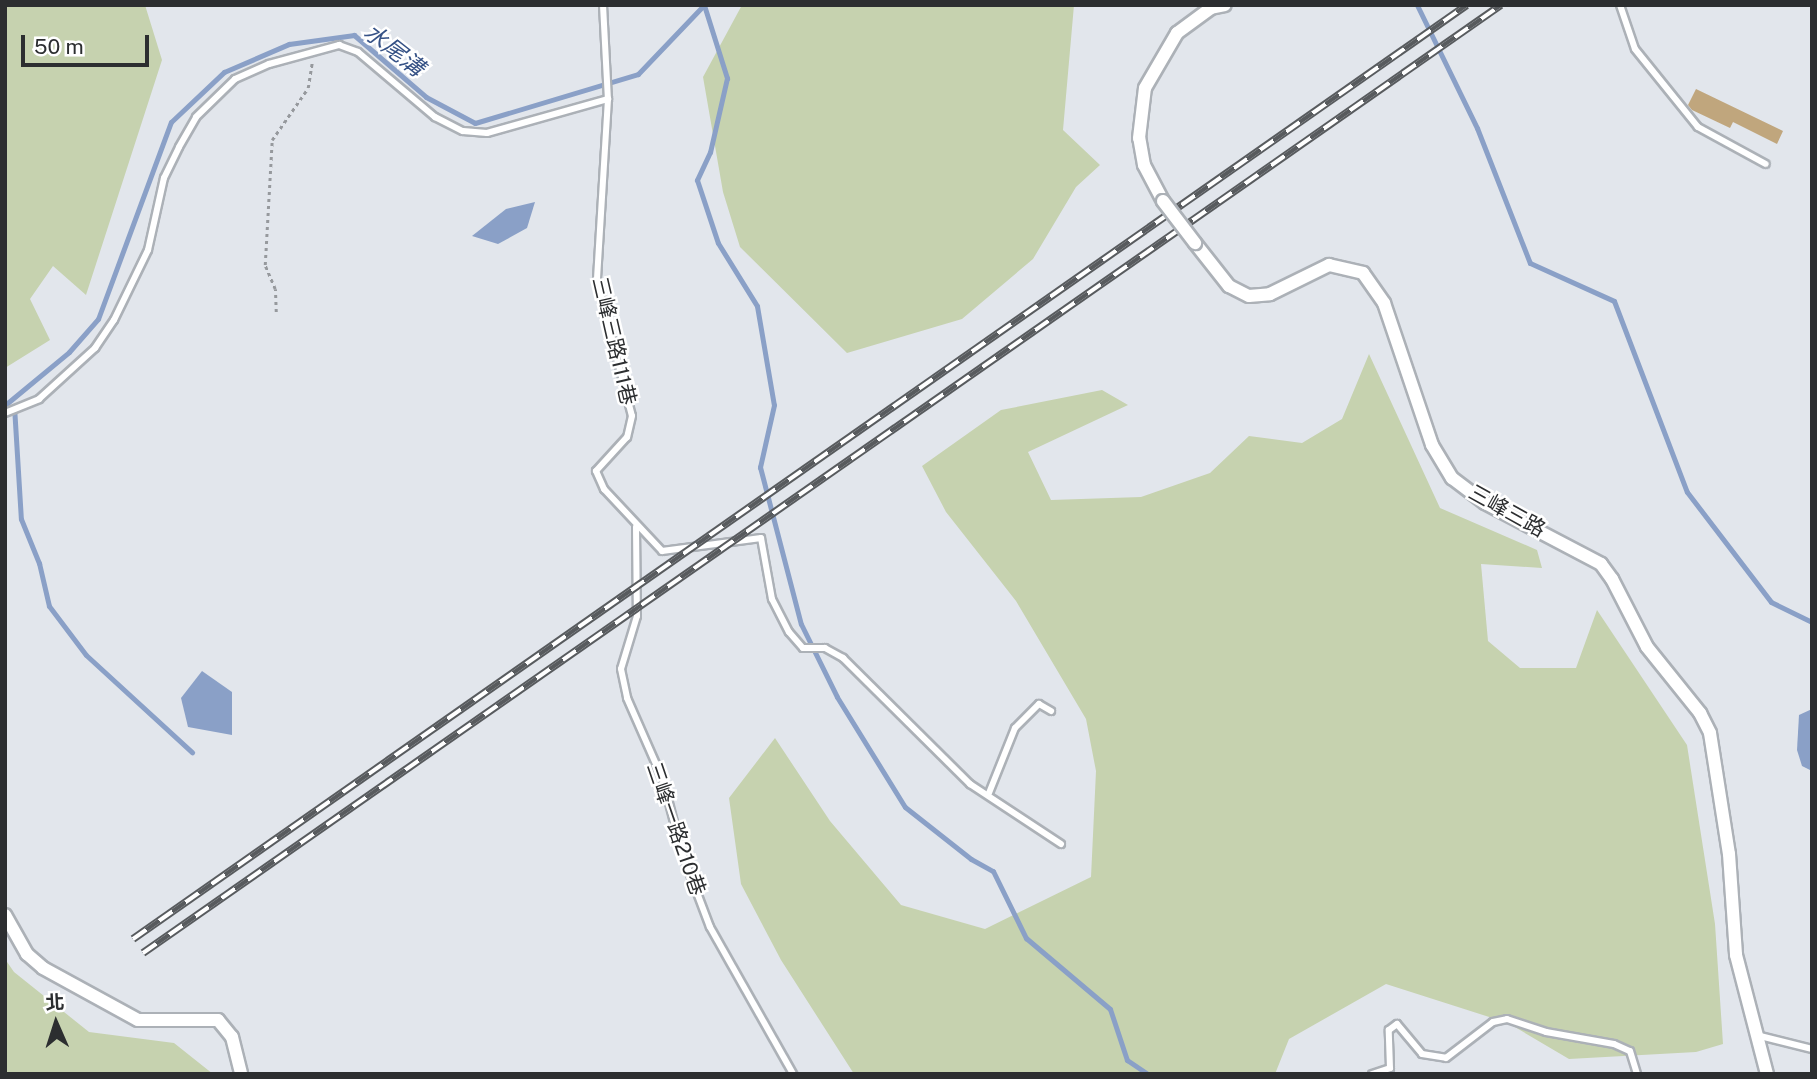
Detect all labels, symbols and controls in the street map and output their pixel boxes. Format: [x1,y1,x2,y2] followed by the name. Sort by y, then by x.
[358,18,430,82] water label: 水尾溝
[24,21,152,65] scale bar
[34,34,84,59] text: 50 m
[587,275,641,407] street label: 三峰三路111巷
[1464,480,1550,542] street label: 三峰三路
[641,759,711,899] street label: 三峰一路210巷
[21,988,91,1058] north arrow
[45,991,65,1014] text: 北

